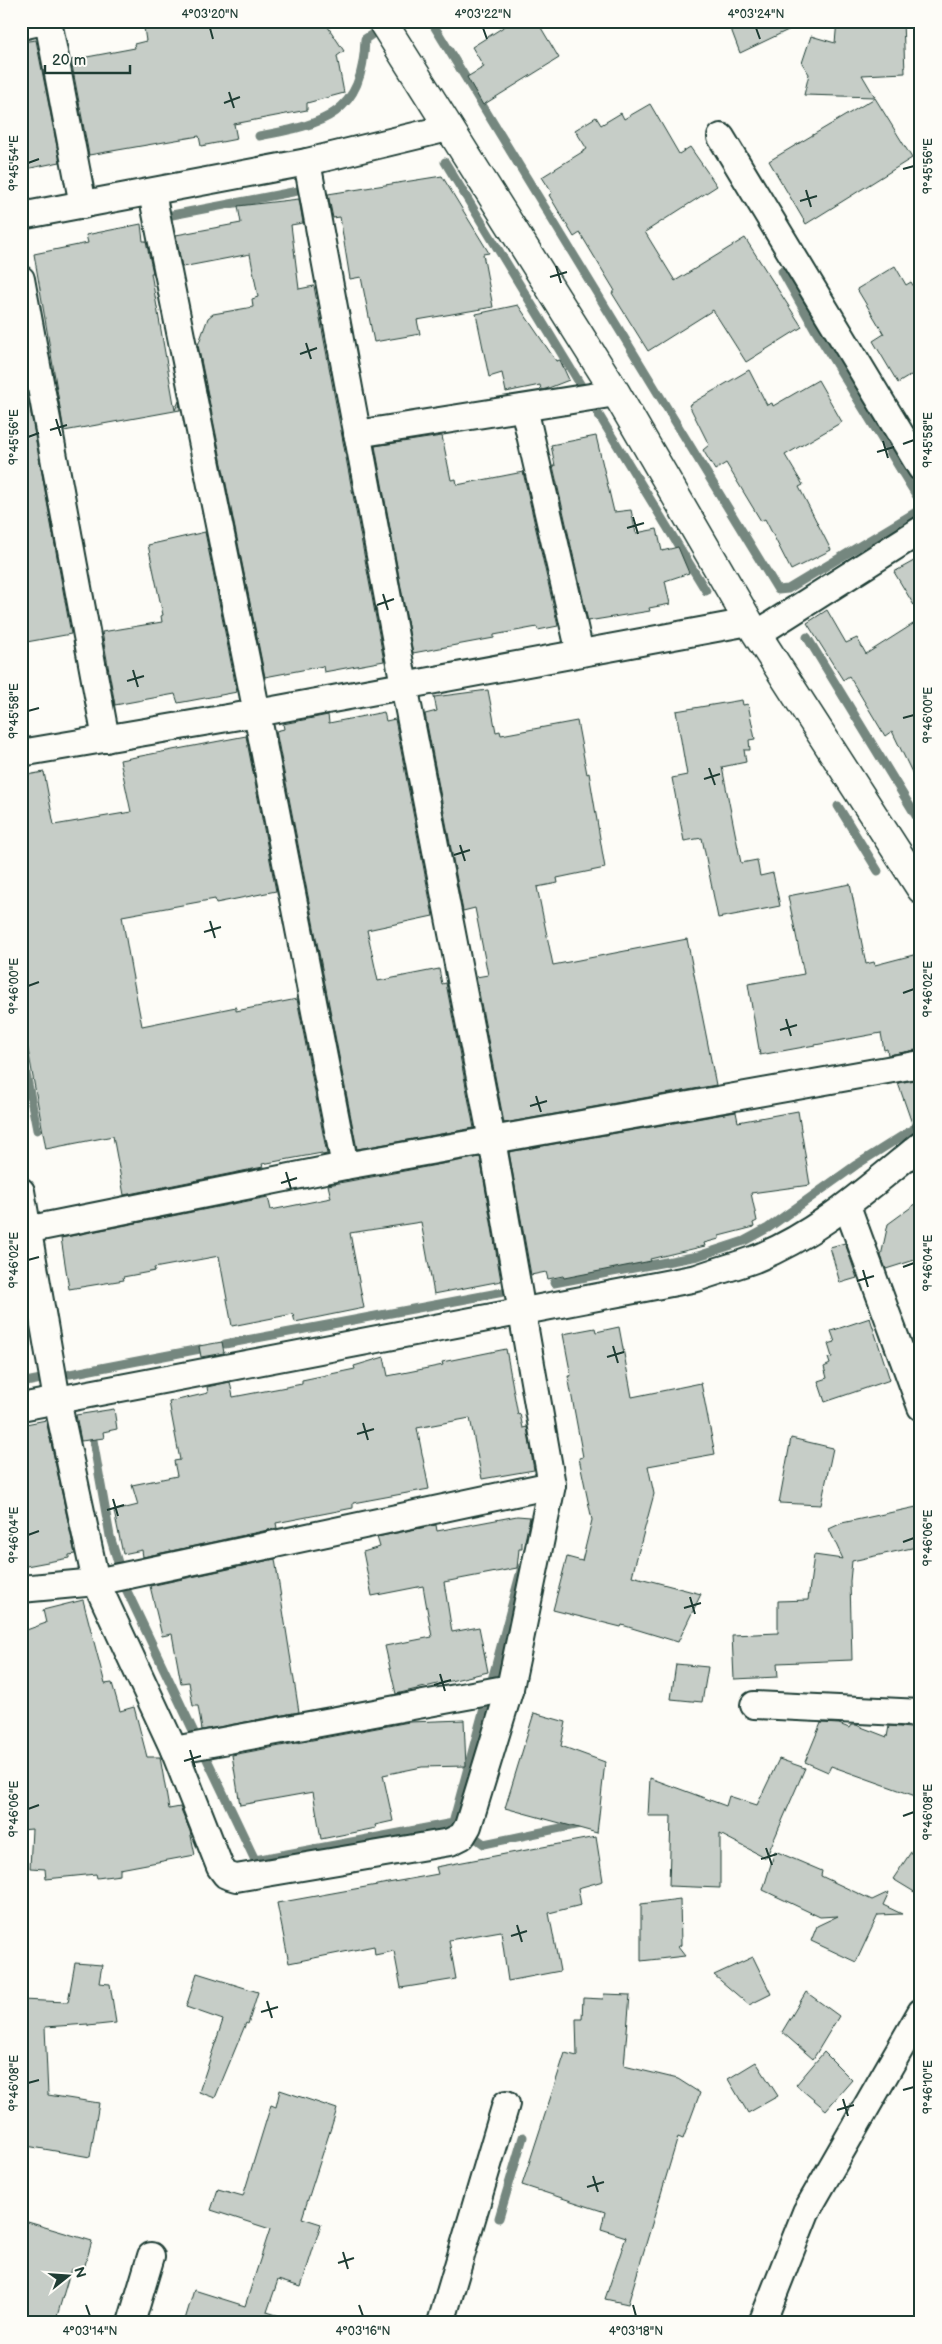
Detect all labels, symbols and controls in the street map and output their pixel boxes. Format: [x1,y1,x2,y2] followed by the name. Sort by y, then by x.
[181,7,239,22] text: 4°03'20"N
[454,7,512,22] text: 4°03'22"N
[727,7,785,22] text: 4°03'24"N
[45,42,130,74] scale bar
[52,51,86,70] text: 20 m
[7,135,22,191] text: 9°45'54"E
[921,138,936,194] text: 9°45'56"E
[7,409,22,465] text: 9°45'56"E
[921,412,936,468] text: 9°45'58"E
[7,683,22,739] text: 9°45'58"E
[921,687,936,743] text: 9°46'00"E
[7,958,22,1014] text: 9°46'00"E
[921,961,936,1017] text: 9°46'02"E
[7,1232,22,1288] text: 9°46'02"E
[921,1235,936,1291] text: 9°46'04"E
[7,1507,22,1563] text: 9°46'04"E
[921,1510,936,1566] text: 9°46'06"E
[7,1781,22,1837] text: 9°46'06"E
[921,1784,936,1840] text: 9°46'08"E
[7,2055,22,2111] text: 9°46'08"E
[921,2060,936,2114] text: 9°46'10"E
[42,2252,92,2302] north arrow
[70,2265,90,2280] text: N
[63,2324,117,2339] text: 4°03'14"N
[336,2324,390,2339] text: 4°03'16"N
[609,2324,663,2339] text: 4°03'18"N

